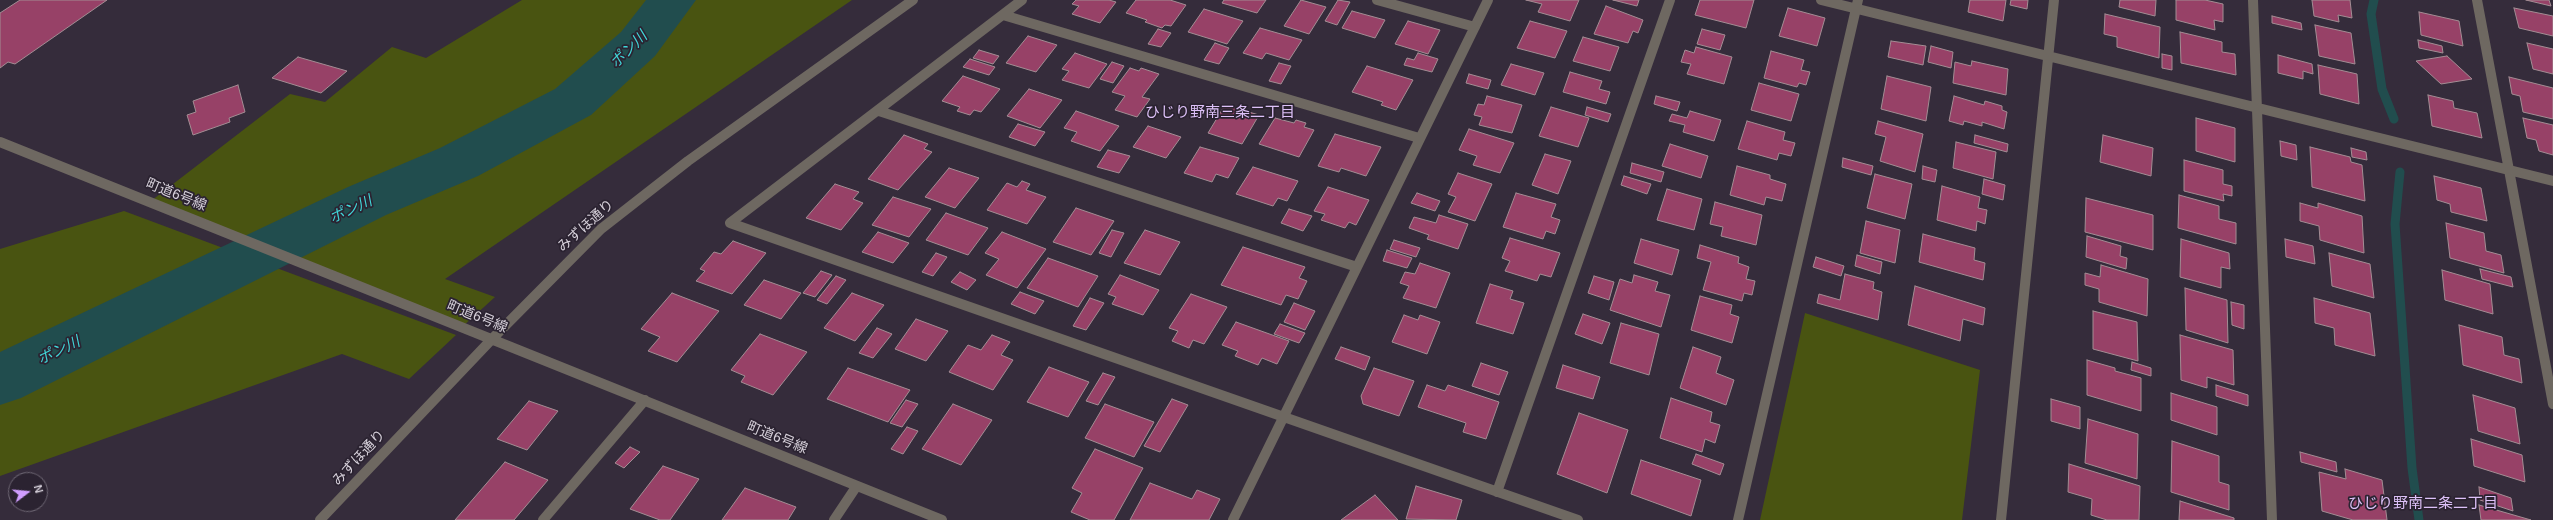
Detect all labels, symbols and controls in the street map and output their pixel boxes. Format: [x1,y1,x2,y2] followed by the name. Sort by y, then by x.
[607,28,651,72] water label: ポン川
[1145,104,1295,122] district label: ひじり野南三条二丁目
[143,175,209,215] street label: 町道6号線
[327,192,375,228] water label: ポン川
[554,196,618,256] street label: みずほ通り
[444,297,510,337] street label: 町道6号線
[35,333,83,369] water label: ポン川
[744,418,810,458] street label: 町道6号線
[329,427,389,489] street label: みずほ通り
[8,472,48,512] north arrow
[32,483,45,494] text: N
[2348,495,2498,513] district label: ひじり野南二条二丁目

